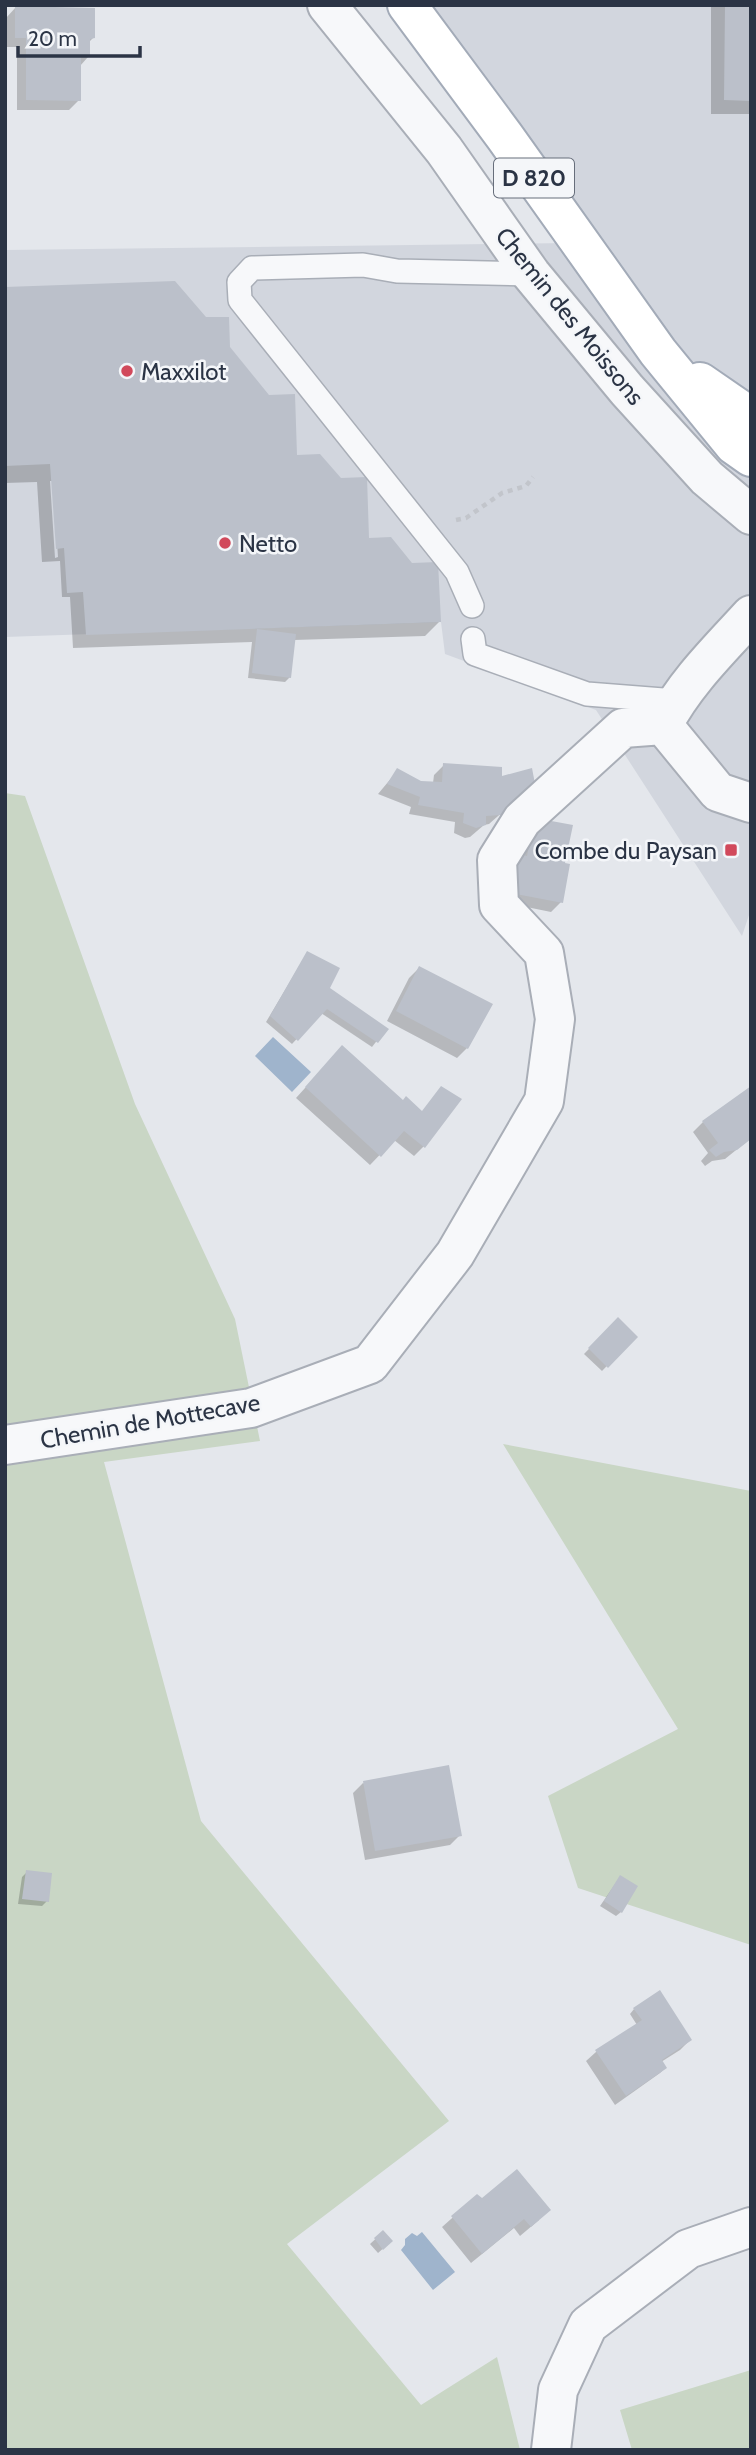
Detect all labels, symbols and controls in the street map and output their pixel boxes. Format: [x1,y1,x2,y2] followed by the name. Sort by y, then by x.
[18,14,140,58] scale bar
[28,26,77,51] text: 20 m
[494,158,574,197] road number: D 820
[490,221,650,411] street label: Chemin des Moissons
[141,357,226,386] place label: Maxxilot
[119,363,135,379] marker: Maxxilot
[239,529,297,558] place label: Netto
[217,535,233,551] marker: Netto
[535,836,717,865] place label: Combe du Paysan
[723,842,739,858] marker: Combe du Paysan
[38,1387,262,1455] street label: Chemin de Mottecave

